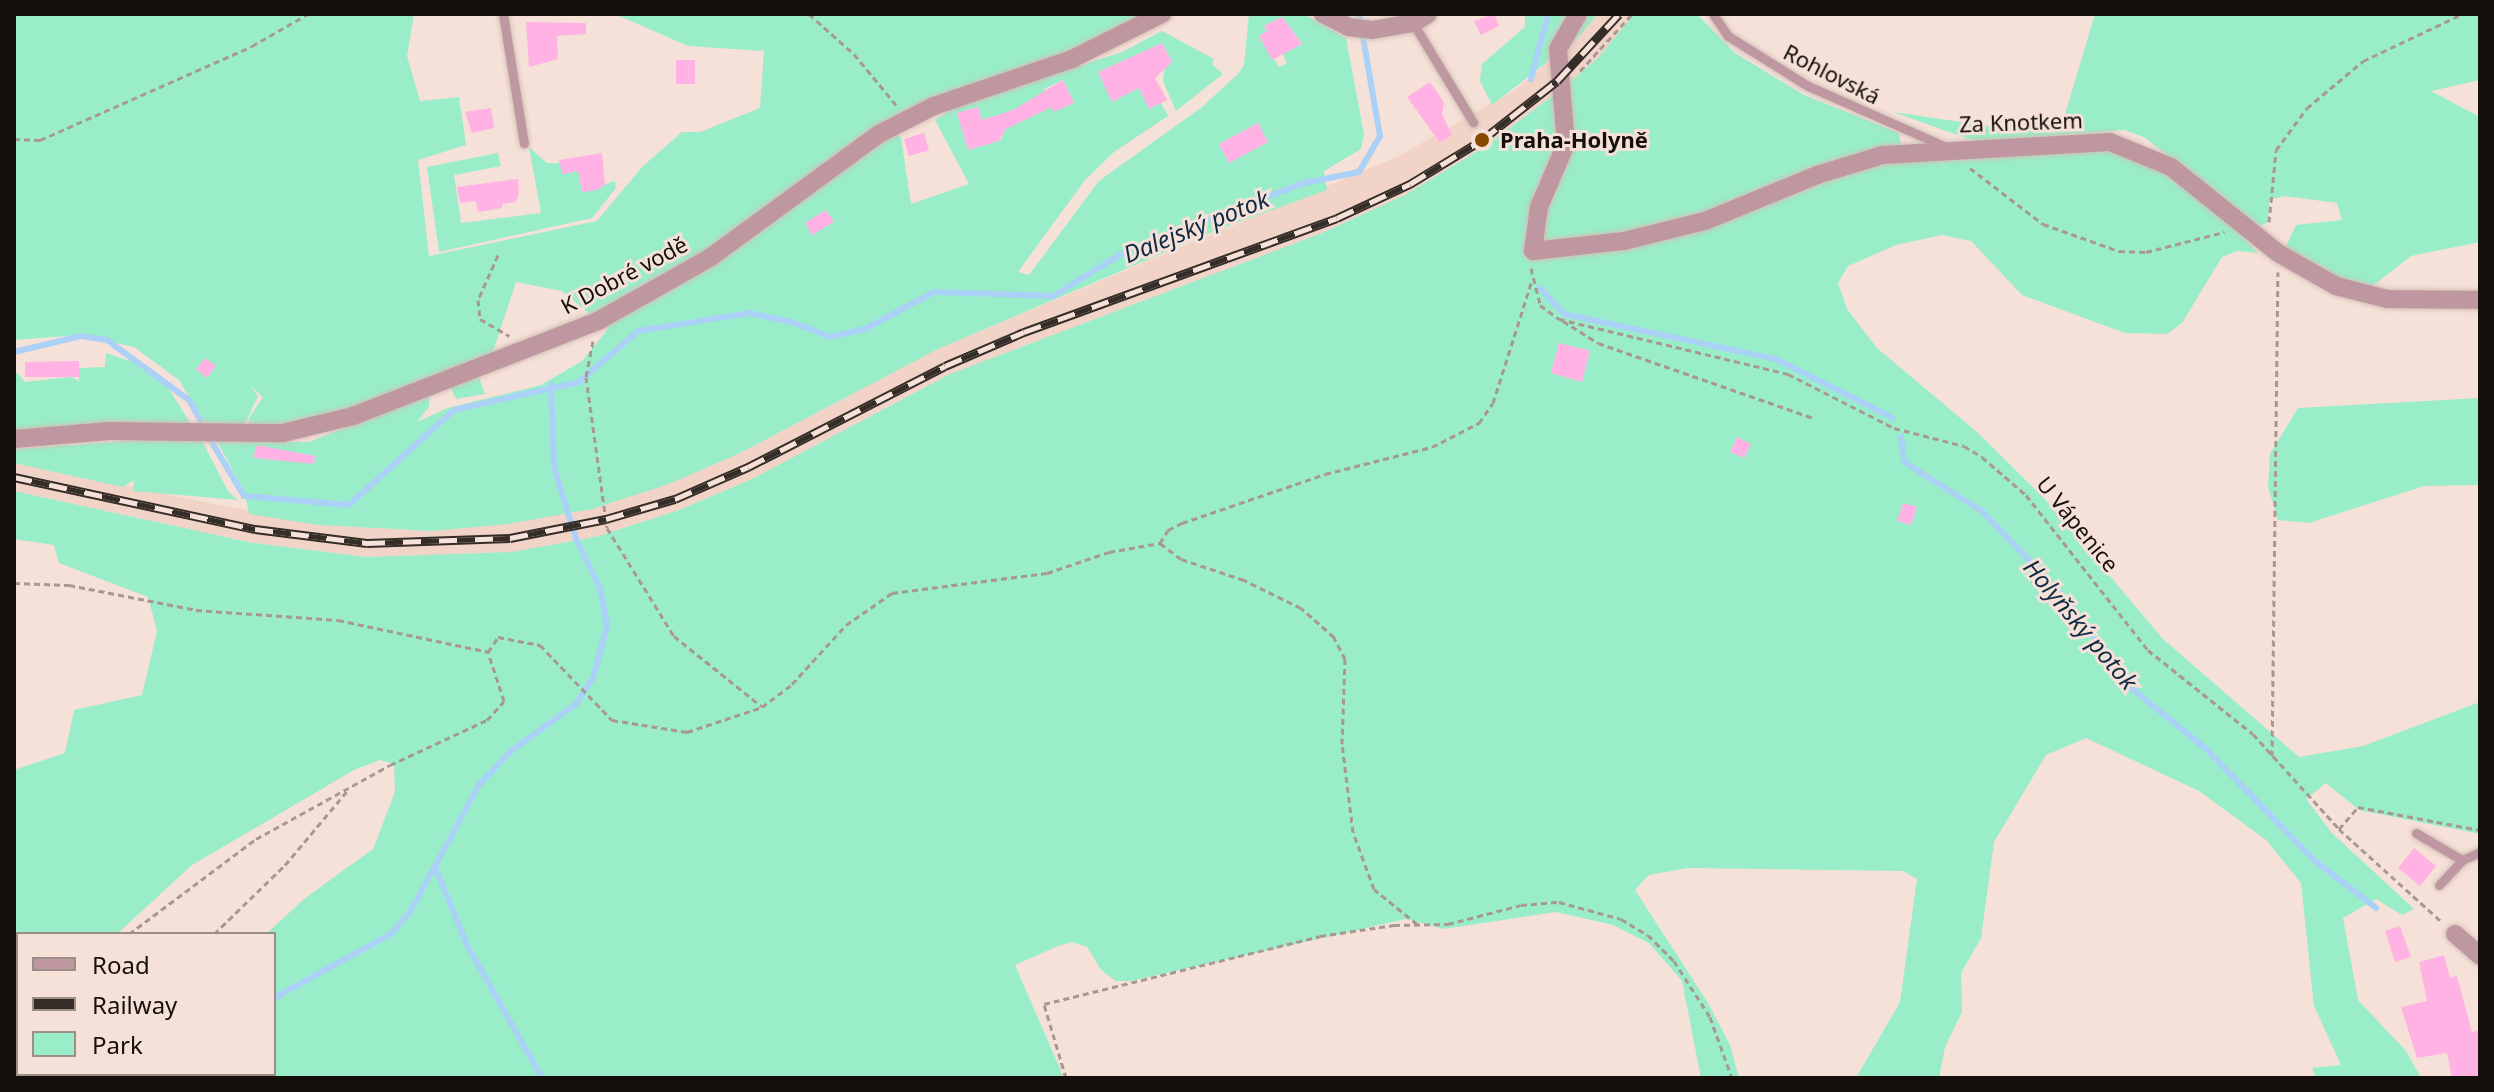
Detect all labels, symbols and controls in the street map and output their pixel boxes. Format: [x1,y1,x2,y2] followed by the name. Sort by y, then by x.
[1779,38,1885,110] street label: Rohlovská
[1959,107,2083,137] street label: Za Knotkem
[1500,127,1648,153] place label: Praha-Holyně
[1471,129,1493,151] marker: Praha-Holyně
[1119,184,1273,268] water label: Dalejský potok
[556,231,692,319] street label: K Dobré vodě
[2032,471,2124,577] street label: U Vápenice
[2018,553,2144,695] water label: Holyňský potok
[16,932,276,1076] legend
[92,948,150,981] text: Road
[92,988,177,1021] text: Railway
[92,1028,143,1061] text: Park

